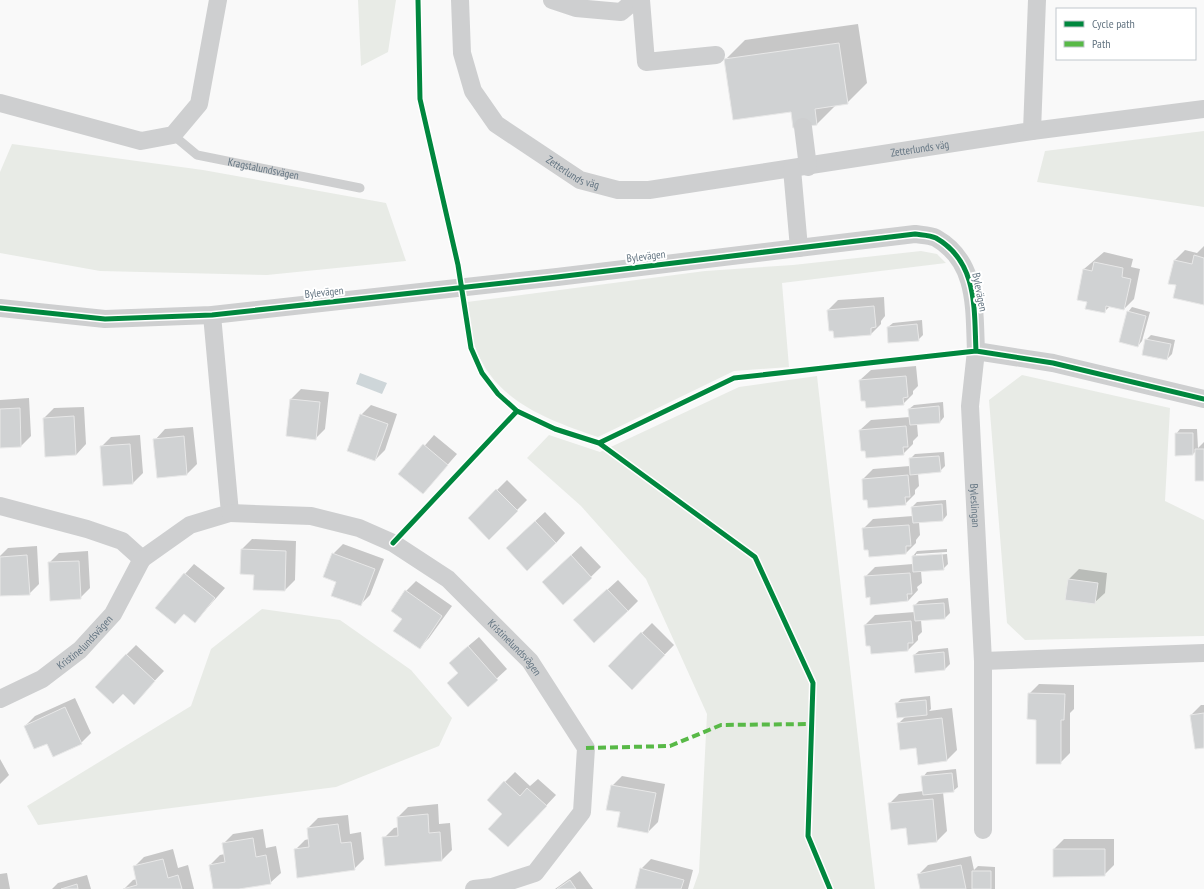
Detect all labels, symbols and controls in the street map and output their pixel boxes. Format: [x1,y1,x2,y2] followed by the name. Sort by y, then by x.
[1056,8,1196,60] legend
[1092,16,1135,31] text: Cycle path
[1092,36,1110,51] text: Path
[890,137,950,160] street label: Zetterlunds väg
[543,152,601,192] street label: Zetterlunds väg
[227,154,300,182] street label: Kragstalundsvägen
[626,247,666,265] street label: Bylevägen
[969,272,991,313] street label: Bylevägen
[304,283,344,301] street label: Bylevägen
[967,483,983,528] street label: Byleslingan
[54,612,116,672] street label: Kristinelundsvägen
[485,616,545,678] street label: Kristinelundsvägen

